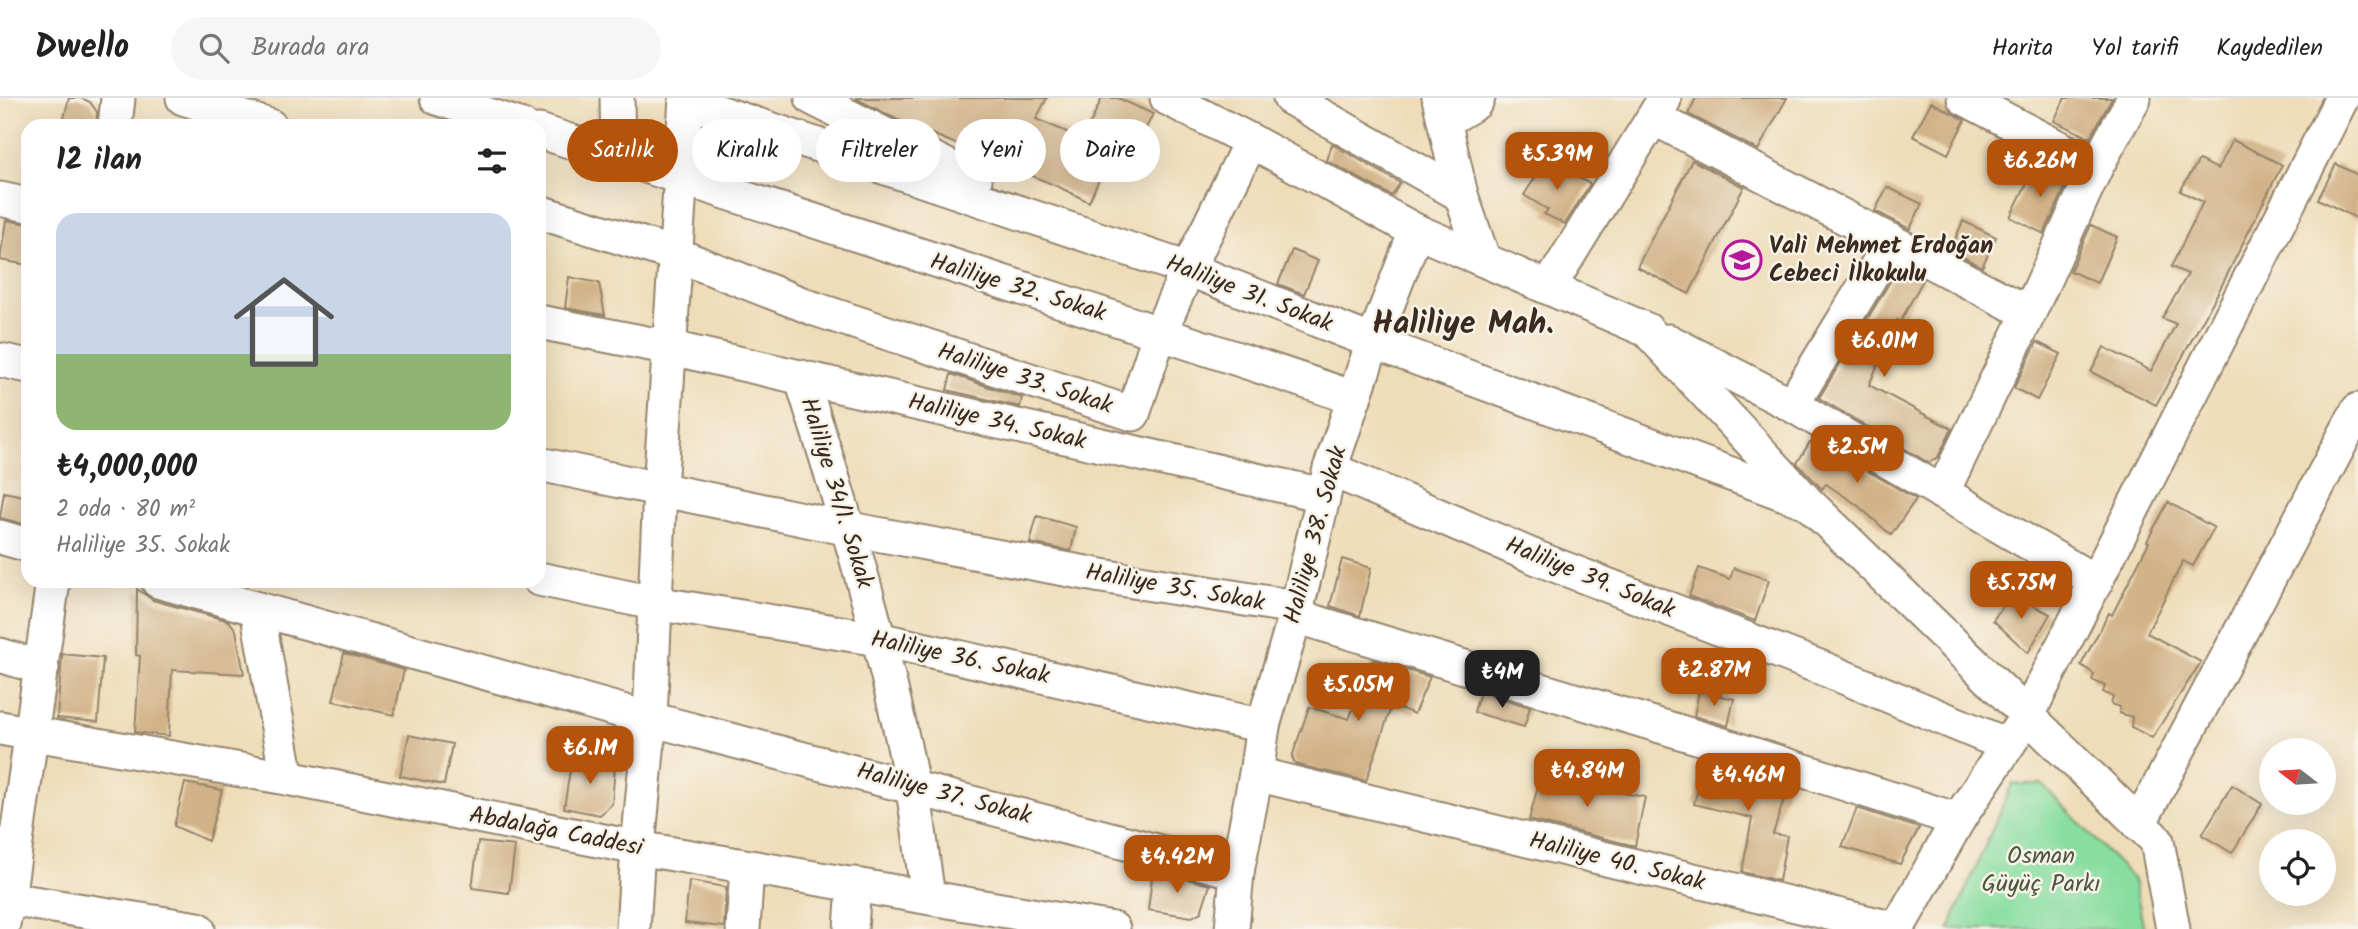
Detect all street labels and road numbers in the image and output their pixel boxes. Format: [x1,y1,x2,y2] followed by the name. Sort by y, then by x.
[925,243,1112,334] street label: Haliliye 32. Sokak
[1160,244,1339,344] street label: Haliliye 31. Sokak
[932,332,1118,426] street label: Haliliye 33. Sokak
[904,383,1091,462] street label: Haliliye 34. Sokak
[788,393,884,594] street label: Haliliye 34/1. Sokak
[1273,441,1359,628] street label: Haliliye 38. Sokak
[1499,526,1682,630] street label: Haliliye 39. Sokak
[1082,553,1268,623] street label: Haliliye 35. Sokak
[867,620,1054,696] street label: Haliliye 36. Sokak
[852,752,1037,836] street label: Haliliye 37. Sokak
[466,796,647,868] street label: Abdalağa Caddesi
[1525,821,1710,903] street label: Haliliye 40. Sokak

